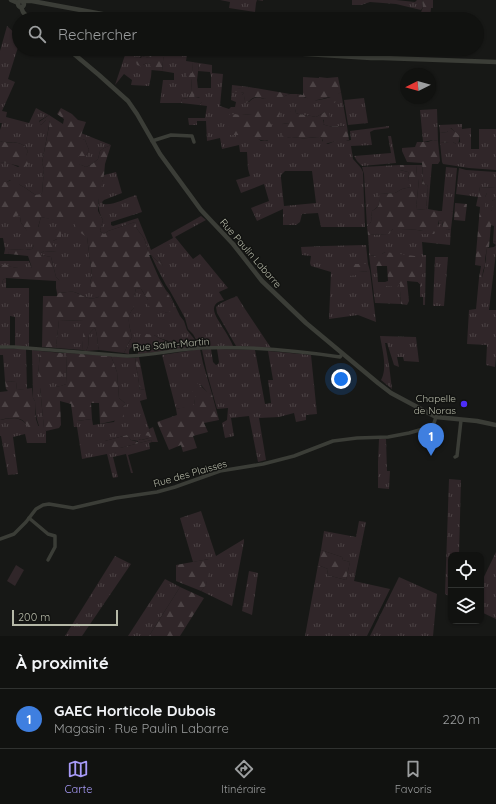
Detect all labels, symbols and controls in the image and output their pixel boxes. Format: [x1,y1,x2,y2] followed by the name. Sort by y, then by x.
[12,12,484,56] search box
[26,23,48,45] icon: search
[58,25,137,44] text: Rechercher
[400,68,436,104] north arrow
[217,216,285,291] street label: Rue Paulin Labarre
[132,335,210,354] street label: Rue Saint-Martin
[331,369,351,389] your location
[414,392,456,417] place label: Chapelle de Noras
[459,399,469,409] marker: Chapelle de Noras
[418,423,444,456] pin: 1
[152,457,229,490] street label: Rue des Plaisses
[448,552,484,624] map controls
[448,552,484,588] button: locate
[448,588,484,624] button: layers
[12,608,118,627] scale bar
[18,610,50,624] text: 200 m
[16,652,109,673] text: À proximité
[54,701,216,720] text: GAEC Horticole Dubois
[26,711,32,727] text: 1
[442,711,480,727] text: 220 m
[54,720,229,736] text: Magasin · Rue Paulin Labarre
[64,758,92,796] tab: Carte
[221,758,266,796] tab: Itinéraire
[395,758,432,796] tab: Favoris

